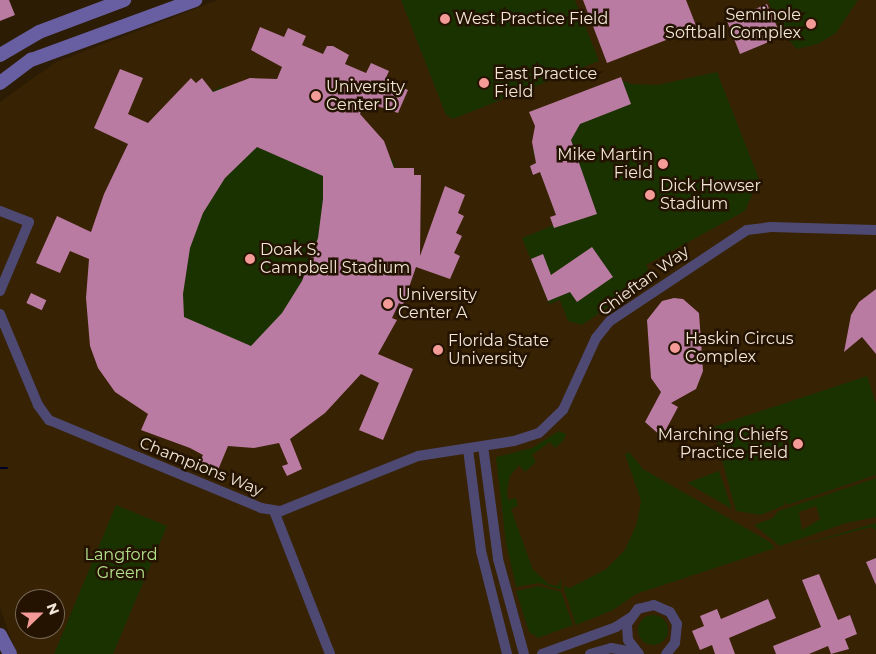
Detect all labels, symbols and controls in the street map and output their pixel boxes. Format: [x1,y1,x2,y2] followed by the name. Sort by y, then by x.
[665,5,801,43] place label: Seminole Softball Complex
[455,9,608,29] place label: West Practice Field
[439,13,451,25] marker: West Practice Field
[805,18,817,30] marker: Seminole Softball Complex
[494,64,597,102] place label: East Practice Field
[326,77,405,115] place label: University Center D
[478,77,490,89] marker: East Practice Field
[310,90,322,102] marker: University Center D
[557,145,653,183] place label: Mike Martin Field
[657,158,669,170] marker: Mike Martin Field
[660,176,761,214] place label: Dick Howser Stadium
[644,189,656,201] marker: Dick Howser Stadium
[260,240,410,278] place label: Doak S. Campbell Stadium
[595,242,693,320] street label: Chieftan Way
[244,253,256,265] marker: Doak S. Campbell Stadium
[398,285,477,323] place label: University Center A
[382,298,394,310] marker: University Center A
[685,329,794,367] place label: Haskin Circus Complex
[448,331,549,369] place label: Florida State University
[669,342,681,354] marker: Haskin Circus Complex
[432,344,444,356] marker: Florida State University
[658,425,788,463] place label: Marching Chiefs Practice Field
[137,434,265,500] street label: Champions Way
[792,438,804,450] marker: Marching Chiefs Practice Field
[84,545,158,583] park label: Langford Green
[15,589,65,639] north arrow
[43,600,63,617] text: N

